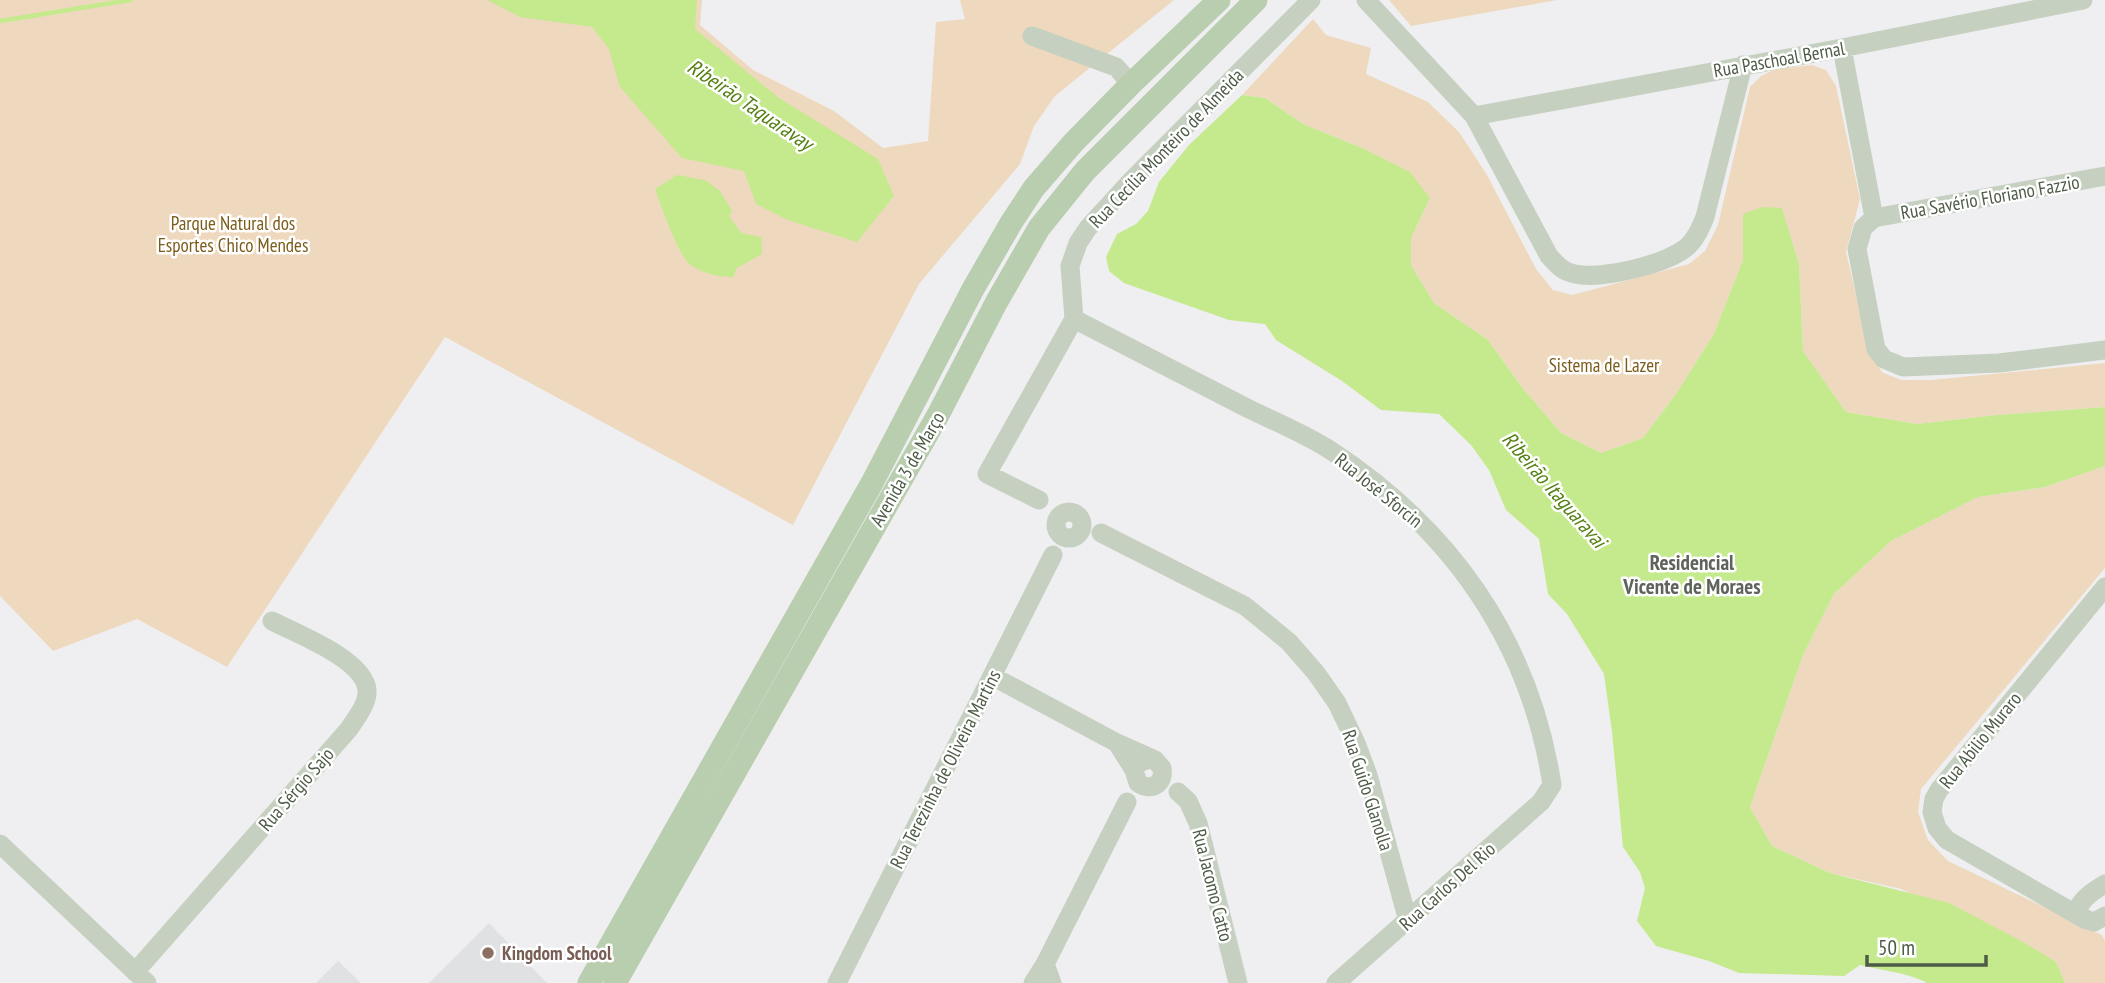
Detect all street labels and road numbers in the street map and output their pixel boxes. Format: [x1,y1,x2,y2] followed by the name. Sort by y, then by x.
[1712,36,1847,82] street label: Rua Paschoal Bernal
[1084,63,1248,233] street label: Rua Cecília Monteiro de Almeida
[1899,169,2081,225] street label: Rua Savério Floriano Fazzio
[865,407,949,531] street label: Avenida 3 de Março
[1330,447,1428,533] street label: Rua José Sforcin
[884,666,1006,872] street label: Rua Terezinha de Oliveira Martins
[1934,687,2026,793] street label: Rua Abilio Muraro
[1337,727,1399,853] street label: Rua Guido Glanolla
[253,742,339,836] street label: Rua Sérgio Sajo
[1187,826,1239,944] street label: Rua Jacomo Catto
[1394,837,1500,935] street label: Rua Carlos Del Rio

